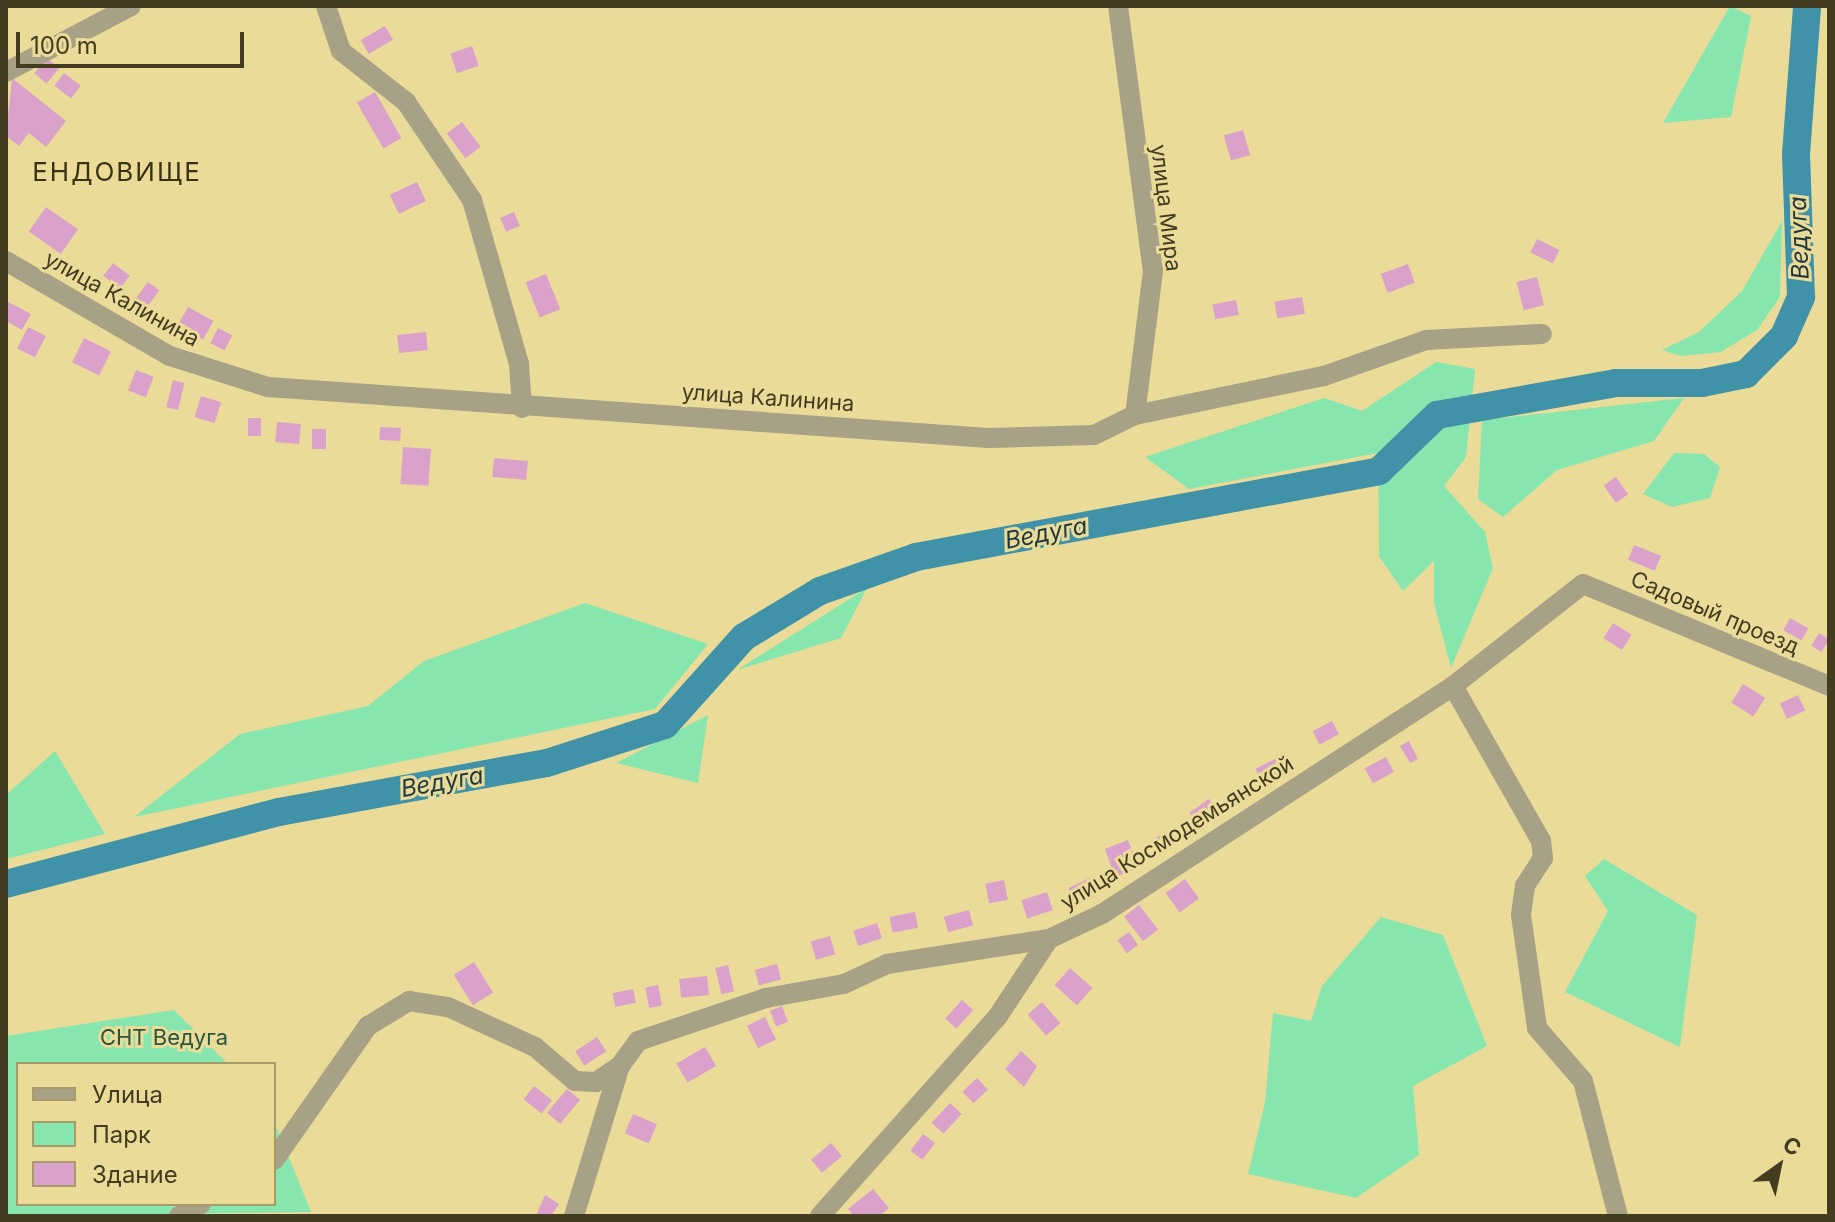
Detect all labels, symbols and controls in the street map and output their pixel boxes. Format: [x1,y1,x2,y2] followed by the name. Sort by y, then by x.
[20,16,248,66] scale bar
[30,31,98,60] text: 100 m
[1145,143,1187,273] street label: улица Мира
[32,156,202,188] district label: ЕНДОВИЩЕ
[1783,196,1815,280] water label: Ведуга
[40,246,204,352] street label: улица Калинина
[681,379,855,417] street label: улица Калинина
[1002,511,1090,555] water label: Ведуга
[1627,566,1803,660] street label: Садовый проезд
[1056,750,1298,916] street label: улица Космодемьянской
[398,761,486,803] water label: Ведуга
[100,1025,228,1051] park label: СНТ Ведуга
[16,1062,276,1206] legend
[92,1080,163,1109] text: Улица
[92,1120,151,1149] text: Парк
[1739,1126,1819,1206] north arrow
[1778,1131,1806,1161] text: С
[92,1160,178,1189] text: Здание

